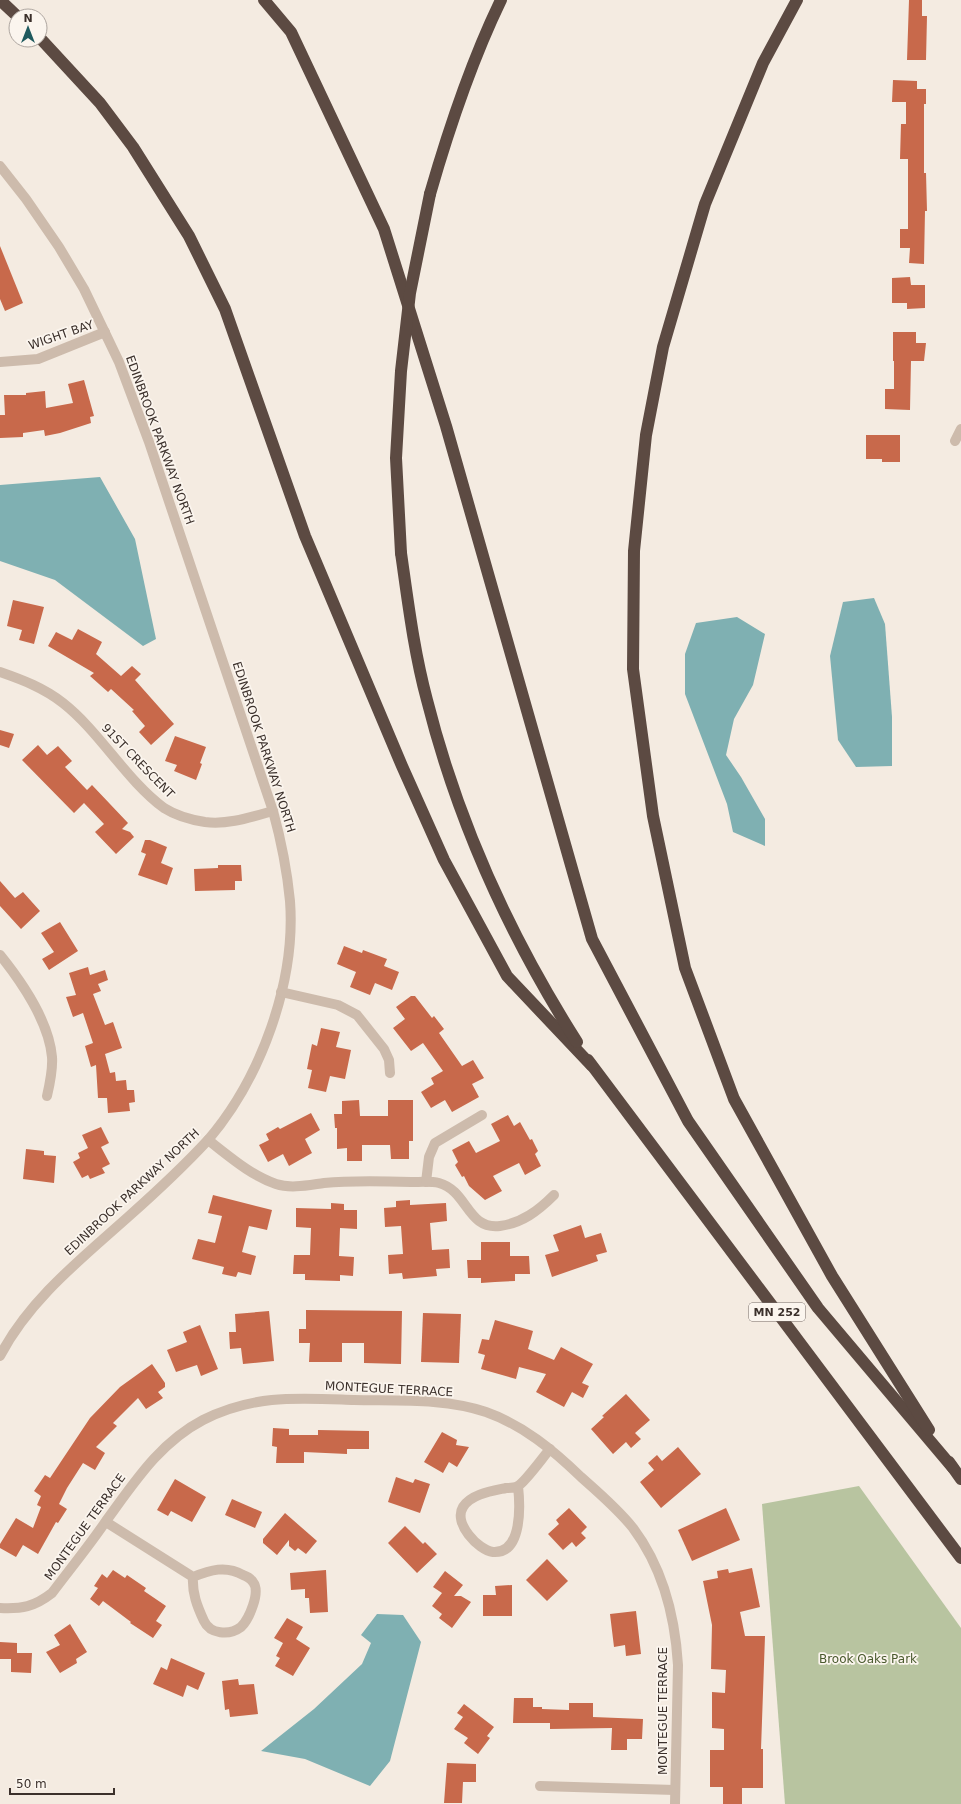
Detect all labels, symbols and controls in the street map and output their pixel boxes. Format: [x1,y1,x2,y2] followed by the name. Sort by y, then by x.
[8,8,48,48] north arrow
[23,12,33,25] text: N
[27,317,96,353] street label: WIGHT BAY
[123,354,197,526] street label: EDINBROOK PARKWAY NORTH
[230,660,298,834] street label: EDINBROOK PARKWAY NORTH
[99,721,178,802] street label: 91ST CRESCENT
[62,1126,202,1258] street label: EDINBROOK PARKWAY NORTH
[749,1303,805,1321] road number: MN 252
[325,1379,453,1399] street label: MONTEGUE TERRACE
[42,1471,128,1583] street label: MONTEGUE TERRACE
[656,1647,670,1775] street label: MONTEGUE TERRACE
[819,1652,917,1666] park label: Brook Oaks Park
[10,1770,114,1796] scale bar
[16,1777,47,1791] text: 50 m

